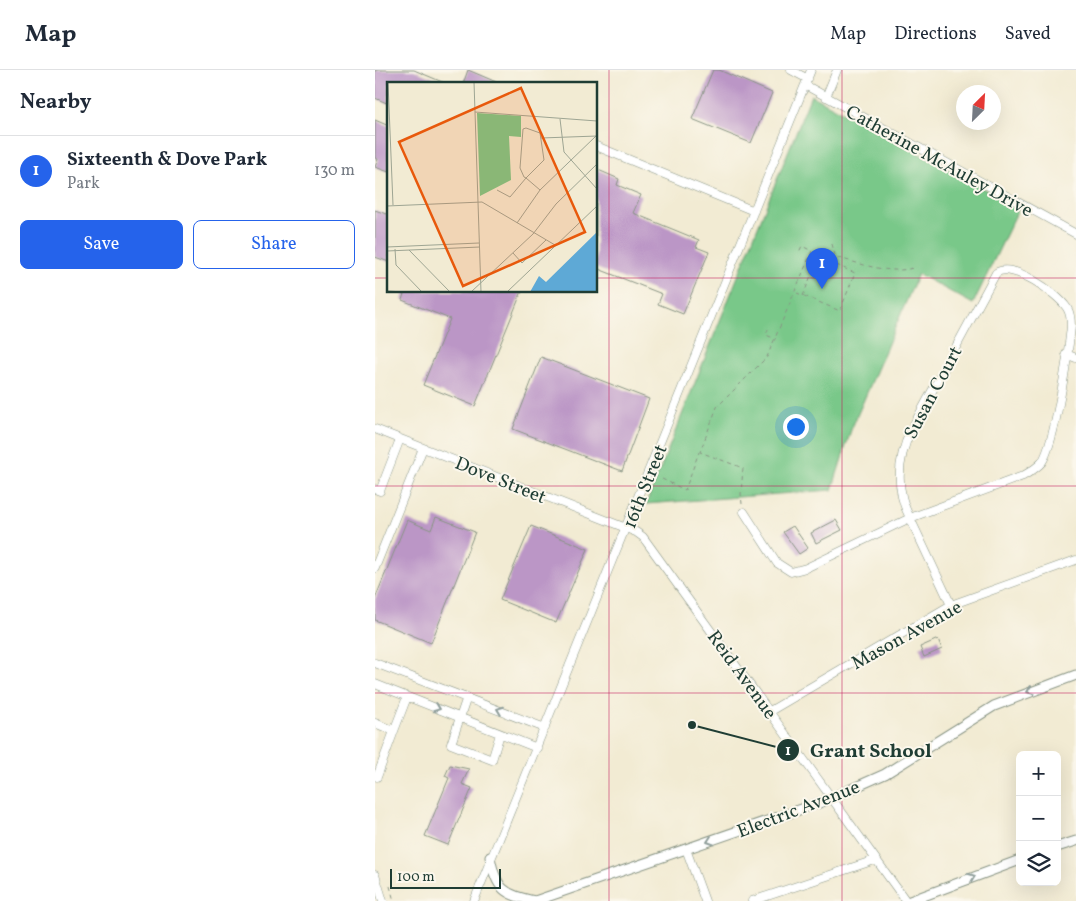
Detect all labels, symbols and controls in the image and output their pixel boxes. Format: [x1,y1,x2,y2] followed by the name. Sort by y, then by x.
[25,18,76,52] text: Map
[830,22,866,47] text: Map
[894,22,977,47] text: Directions
[1005,22,1051,47] text: Saved
[387,82,597,292] inset map
[956,85,1001,130] north arrow
[20,88,91,117] text: Nearby
[841,99,1037,224] street label: Catherine McAuley Drive
[67,147,267,173] text: Sixteenth & Dove Park
[33,160,39,182] text: 1
[314,160,355,182] text: 130 m
[67,173,100,195] text: Park
[20,220,183,269] button: Save
[193,220,355,269] button: Share
[806,248,838,289] pin: 1
[898,342,969,444] street label: Susan Court
[783,414,809,440] your location
[617,441,675,533] street label: 16th Street
[451,451,550,511] street label: Dove Street
[847,595,967,677] street label: Mason Avenue
[700,625,782,725] street label: Reid Avenue
[1026,685,1035,696] one-way arrow
[432,703,440,713] one-way arrow
[496,706,505,716] one-way arrow
[775,733,942,768] callout: Grant School
[810,738,932,766] text: Grant School
[785,741,791,762] text: 1
[1016,751,1061,886] map controls
[1016,751,1061,796] button: +
[734,775,864,845] street label: Electric Avenue
[1016,796,1061,841] button: −
[706,835,715,845] one-way arrow
[1016,841,1061,886] button: layers
[390,866,501,889] scale bar
[397,868,435,887] text: 100 m
[967,873,976,883] one-way arrow

